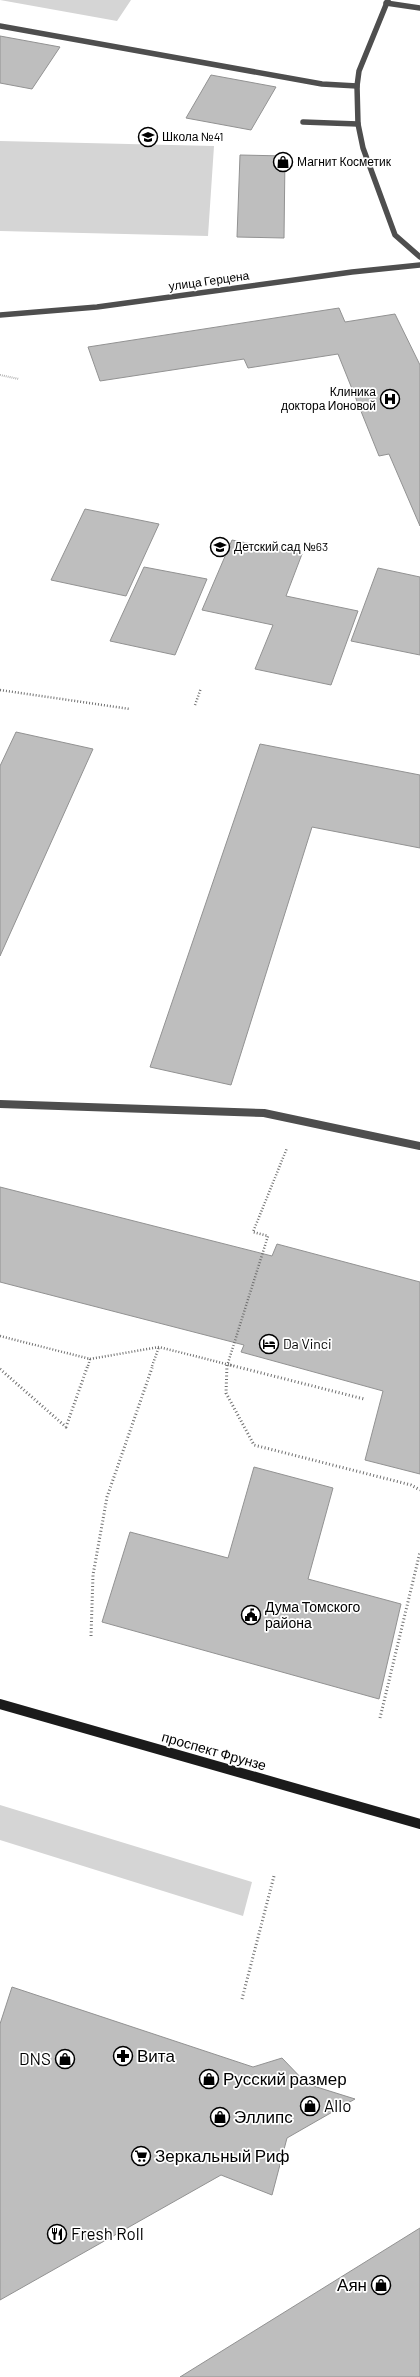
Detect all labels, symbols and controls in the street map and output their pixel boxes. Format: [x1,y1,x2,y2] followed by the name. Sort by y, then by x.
[137,126,159,148] school or university icon: Школа №41
[162,129,223,143] place label: Школа №41
[272,151,294,173] shop icon: Магнит Косметик
[297,154,392,168] place label: Магнит Косметик
[168,267,250,294] street label: улица Герцена
[281,384,376,413] place label: Клиника доктора Ионовой
[379,388,401,410] hospital icon: Клиника доктора Ионовой
[209,536,231,558] school or university icon: Детский сад №63
[234,539,328,554] place label: Детский сад №63
[258,1333,280,1355] hotel icon: Da Vinci
[283,1335,332,1352] place label: Da Vinci
[265,1598,361,1631] place label: Дума Томского района
[240,1604,262,1626] public building icon: Дума Томского района
[160,1727,269,1774] street label: проспект Фрунзе
[112,2045,134,2067] pharmacy icon: Вита
[137,2045,175,2065] place label: Вита
[19,2048,51,2068] place label: DNS
[54,2048,76,2070] shop icon: DNS
[198,2068,220,2090] shop icon: Русский размер
[223,2068,347,2088] place label: Русский размер
[299,2095,321,2117] shop icon: Allo
[324,2095,351,2115] place label: Allo
[209,2106,231,2128] shop icon: Эллипс
[234,2106,293,2126] place label: Эллипс
[130,2145,152,2167] supermarket icon: Зеркальный Риф
[155,2145,290,2165] place label: Зеркальный Риф
[46,2223,68,2245] restaurant icon: Fresh Roll
[71,2223,144,2243] place label: Fresh Roll
[337,2274,367,2294] place label: Аян
[370,2274,392,2296] shop icon: Аян

